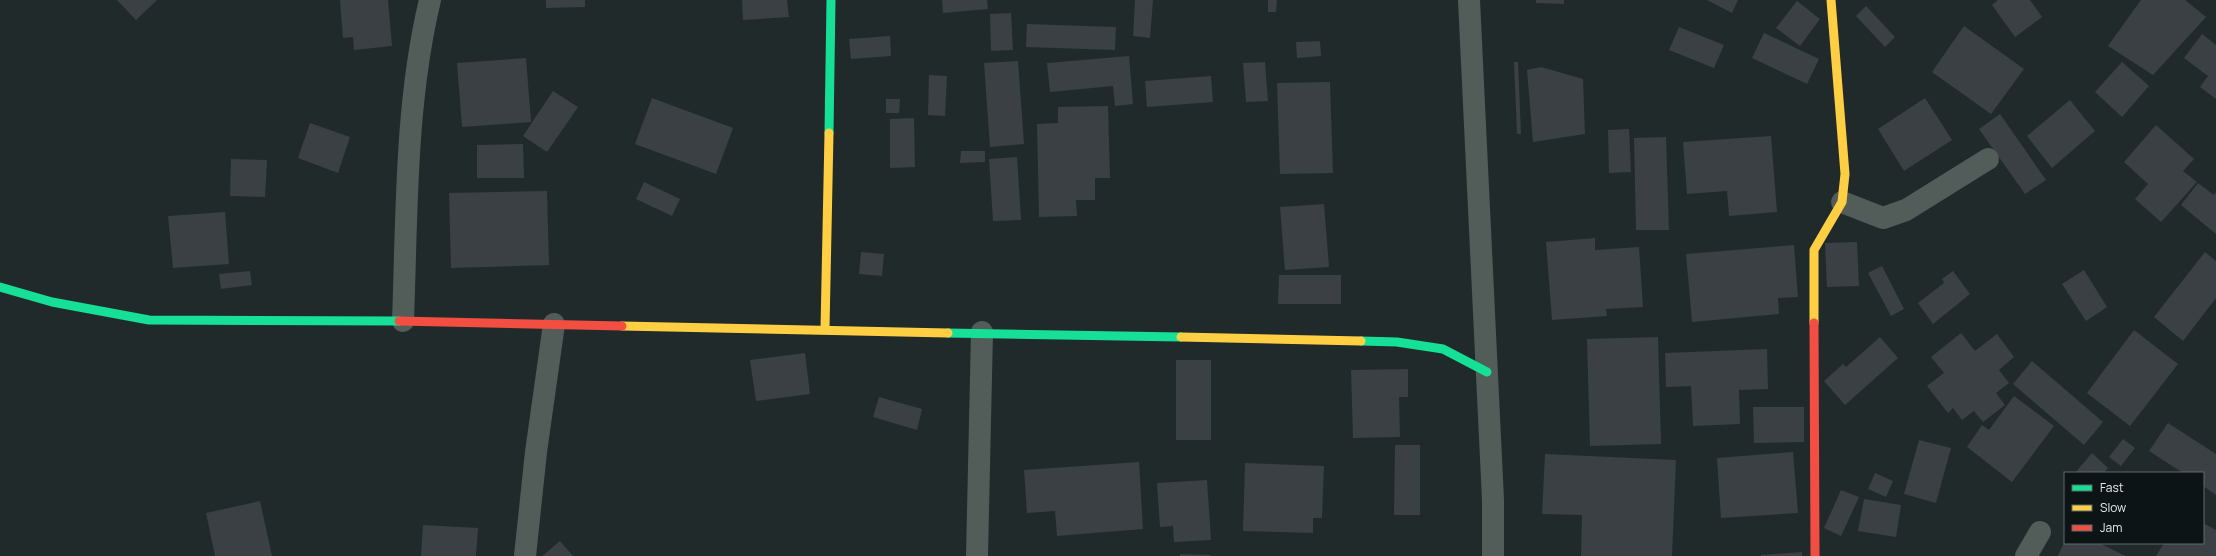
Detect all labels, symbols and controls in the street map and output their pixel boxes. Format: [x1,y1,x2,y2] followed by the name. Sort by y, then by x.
[2064,472,2204,544] legend
[2100,479,2124,496] text: Fast
[2100,499,2126,516] text: Slow
[2100,519,2122,536] text: Jam

